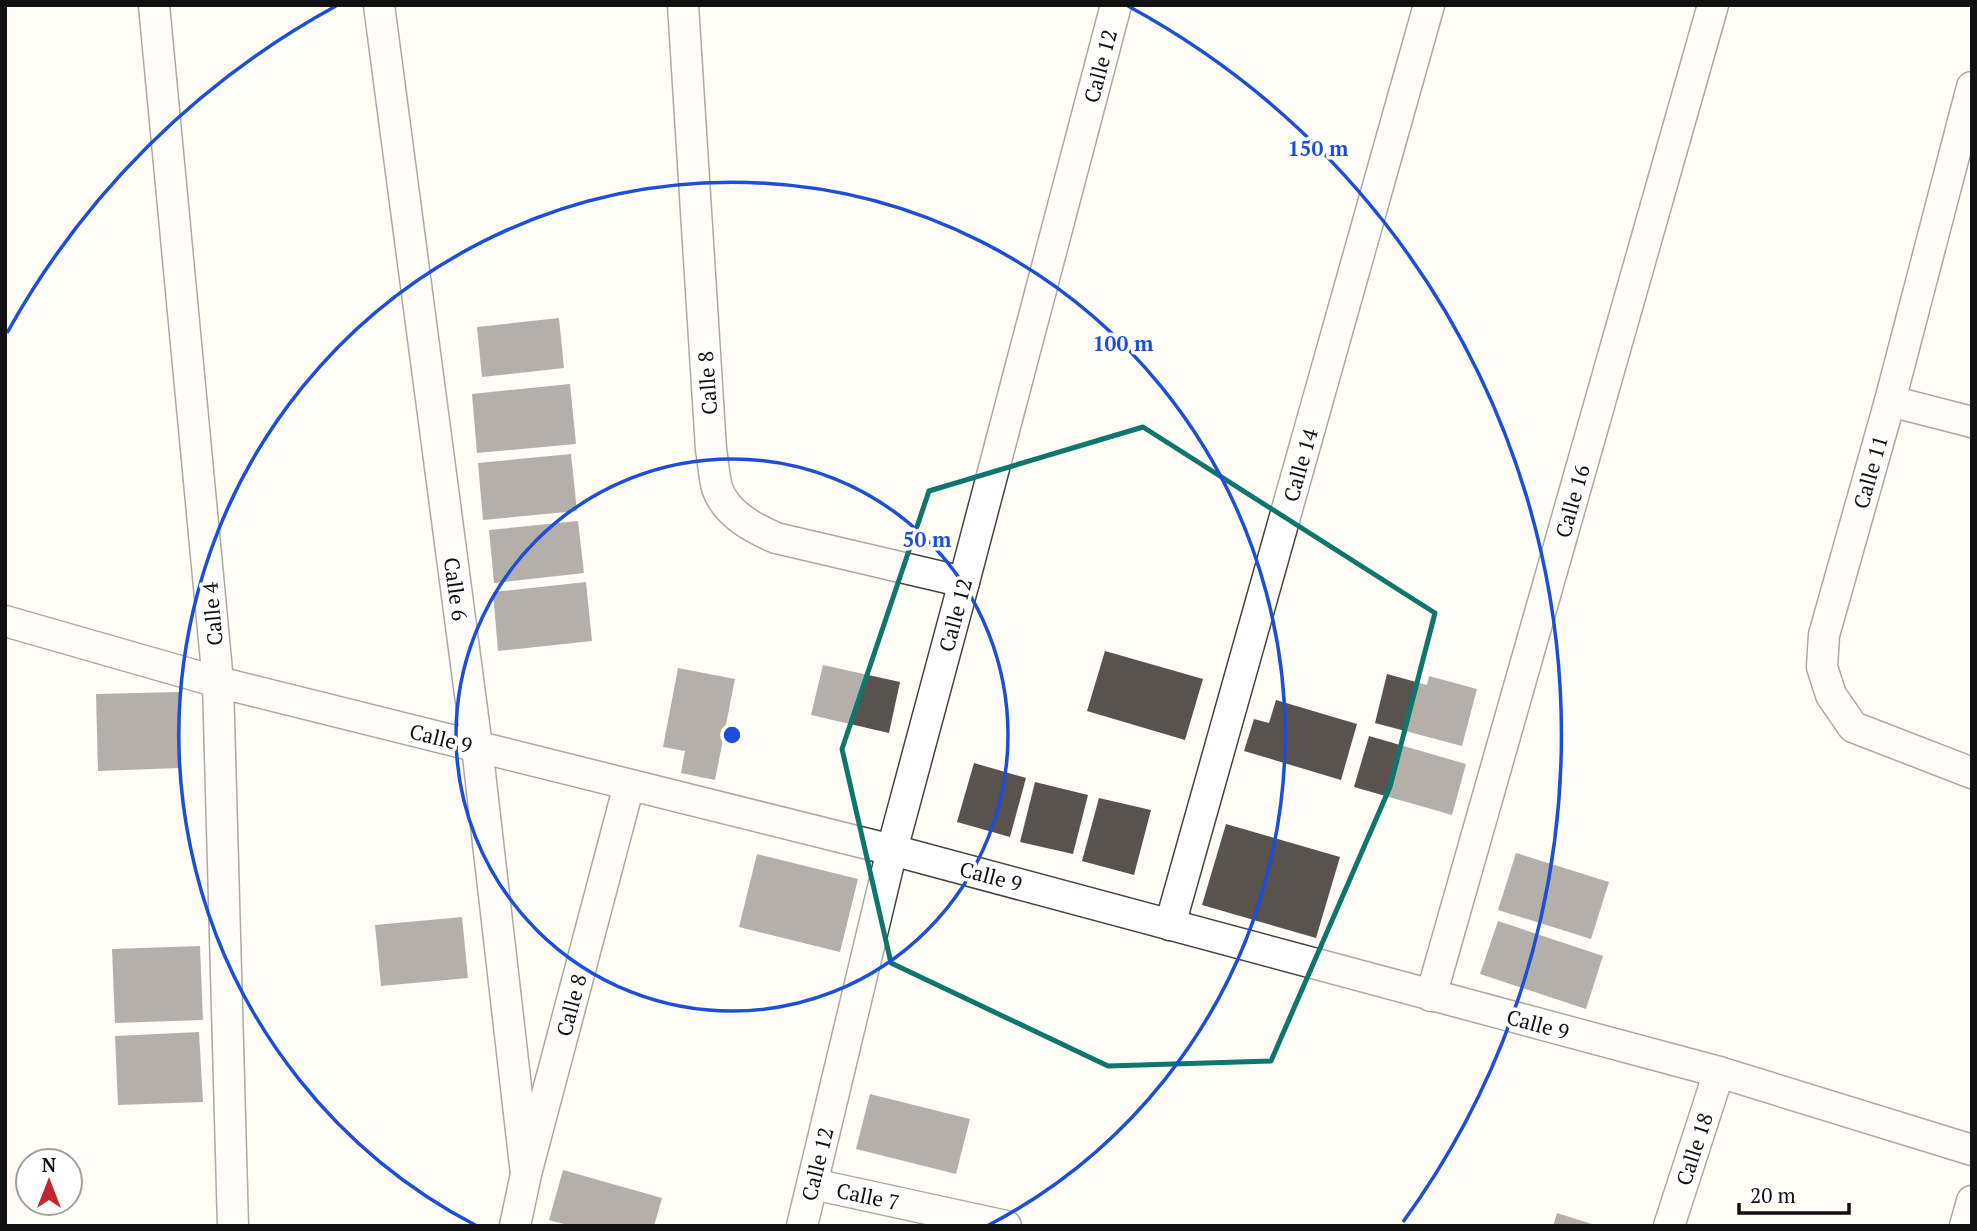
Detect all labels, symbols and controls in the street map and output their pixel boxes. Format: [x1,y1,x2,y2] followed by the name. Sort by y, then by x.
[1077,26,1123,106] street label: Calle 12
[1288,134,1349,162] text: 150 m
[1093,329,1154,357] text: 100 m
[691,350,723,416] street label: Calle 8
[1276,424,1324,505] street label: Calle 14
[1846,432,1894,512] street label: Calle 11
[1548,461,1596,541] street label: Calle 16
[903,525,952,553] text: 50 m
[438,556,474,622] street label: Calle 6
[932,575,978,655] street label: Calle 12
[195,580,229,647] street label: Calle 4
[407,717,475,759] street label: Calle 9
[720,723,744,747] centre of rings
[957,854,1025,898] street label: Calle 9
[549,971,593,1039] street label: Calle 8
[1504,1002,1572,1046] street label: Calle 9
[1669,1109,1719,1189] street label: Calle 18
[794,1124,840,1204] street label: Calle 12
[14,1147,84,1217] north arrow
[42,1152,57,1177] text: N
[1739,1172,1849,1216] scale bar
[834,1176,902,1216] street label: Calle 7
[1750,1181,1796,1209] text: 20 m

